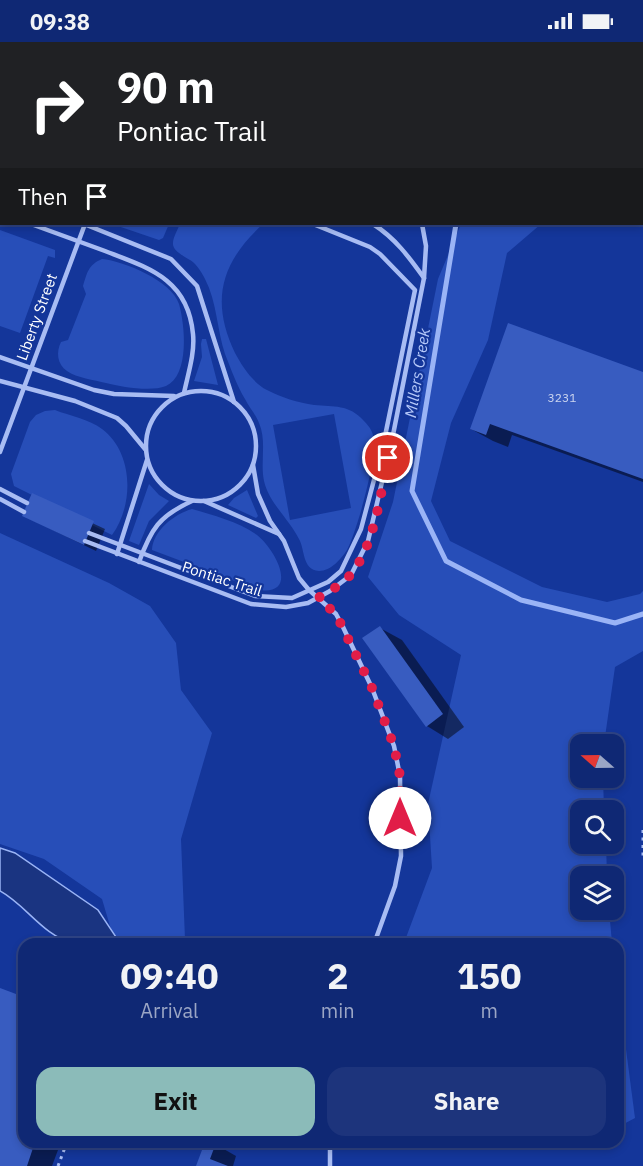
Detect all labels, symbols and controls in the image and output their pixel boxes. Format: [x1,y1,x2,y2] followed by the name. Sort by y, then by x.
[30,7,90,36] text: 09:38
[117,60,215,115] text: 90 m
[18,66,96,144] icon: right
[117,113,266,148] text: Pontiac Trail
[80,180,113,213] icon: arrive
[18,182,68,211] text: Then
[12,271,61,363] street label: Liberty Street
[400,326,434,419] water label: Millers Creek
[548,390,576,405] house number: 3231
[362,432,413,483] pin
[371,441,404,474] icon: arrive
[180,557,265,600] street label: Pontiac Trail
[570,734,624,788] north arrow
[570,734,624,920] map controls
[368,786,432,850] position arrow
[570,800,624,854] button: search
[570,866,624,920] button: layers
[120,952,219,999] text: 09:40
[327,952,349,999] text: 2
[457,952,522,999] text: 150
[140,997,199,1024] text: Arrival
[321,997,355,1024] text: min
[481,997,498,1024] text: m
[36,1067,315,1136] button: Exit
[327,1067,606,1136] button: Share

